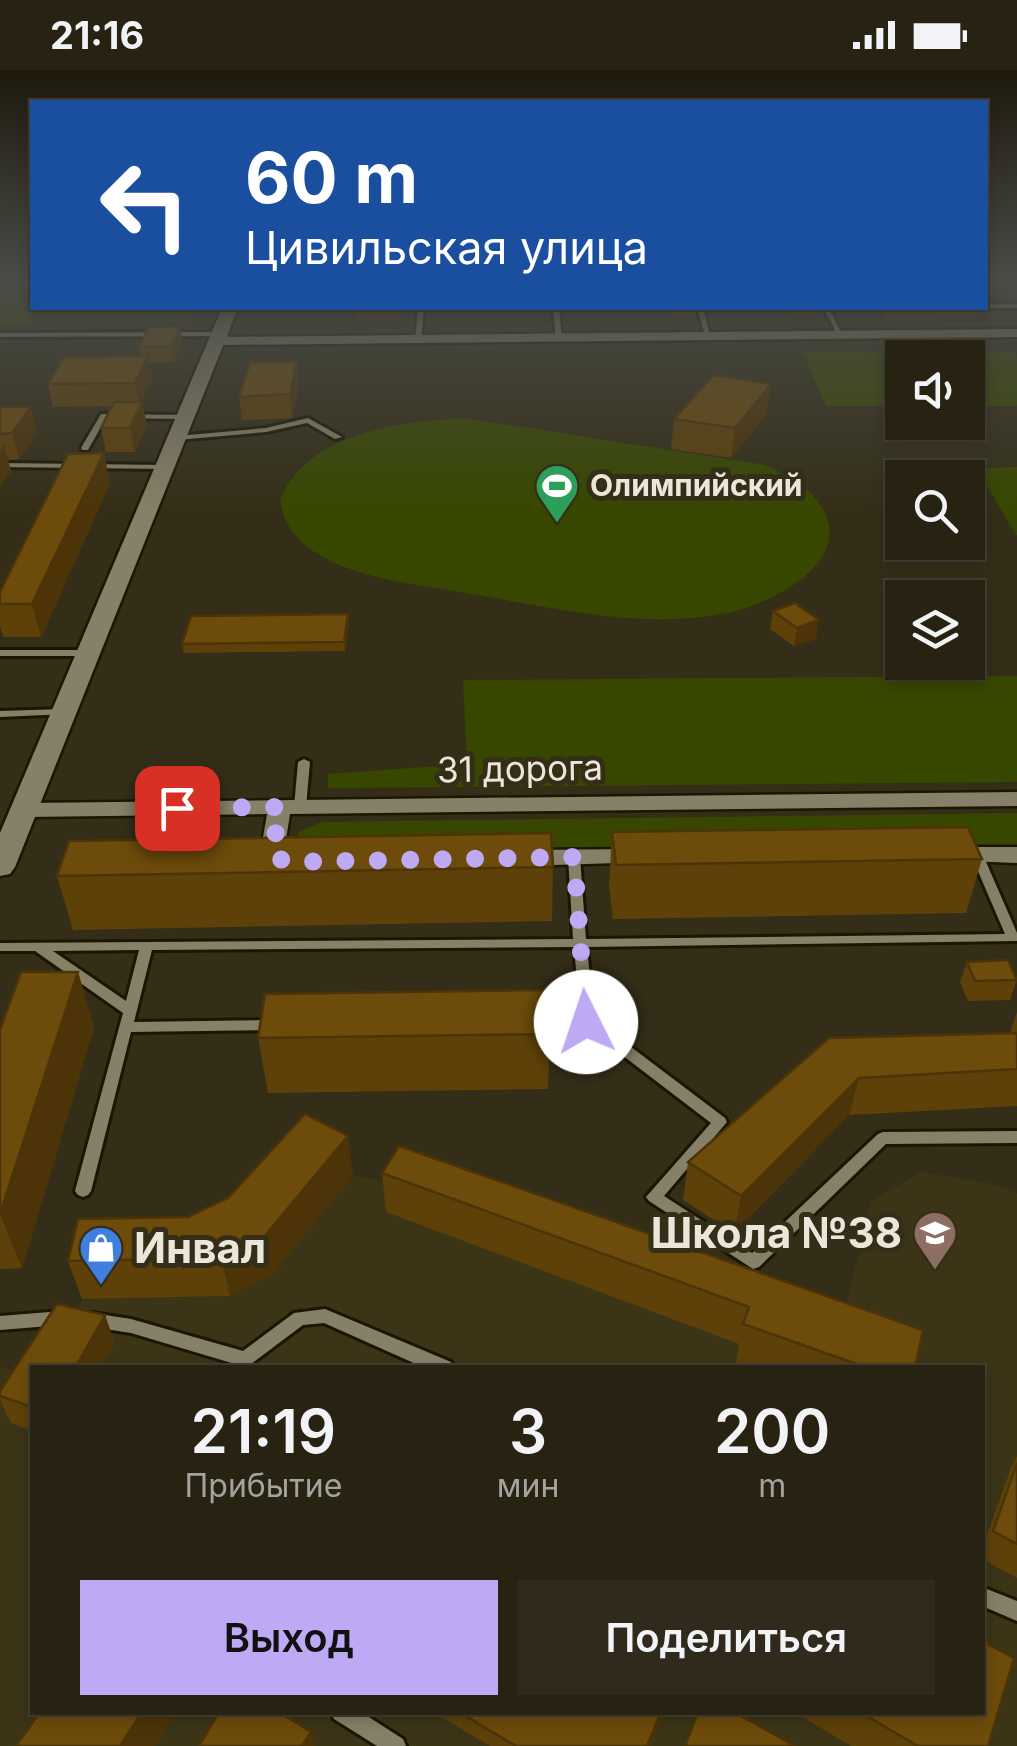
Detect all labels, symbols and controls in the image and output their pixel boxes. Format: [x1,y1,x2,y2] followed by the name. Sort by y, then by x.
[50,12,144,58] text: 21:16
[245,135,418,220] text: 60 m
[80,140,210,270] icon: left
[245,220,648,275] text: Цивильская улица
[885,340,985,680] map controls
[885,340,985,440] button: sound
[885,460,985,560] button: search
[534,463,580,524] sports icon: Олимпийский
[590,467,803,503] place label: Олимпийский
[885,580,985,680] button: layers
[437,746,603,790] street label: 31 дорога
[135,766,220,851] pin
[150,781,205,836] icon: arrive
[534,970,638,1074] position arrow
[651,1207,902,1258] place label: Школа №38
[912,1210,958,1271] school or university icon: Школа №38
[134,1222,266,1273] place label: Инвал
[78,1225,124,1286] shop icon: Инвал
[191,1395,336,1467] text: 21:19
[509,1395,547,1467] text: 3
[714,1395,830,1467] text: 200
[185,1466,342,1505] text: Прибытие
[497,1466,559,1505] text: мин
[758,1466,786,1505] text: m
[80,1580,498,1695] button: Выход
[518,1580,935,1695] button: Поделиться

